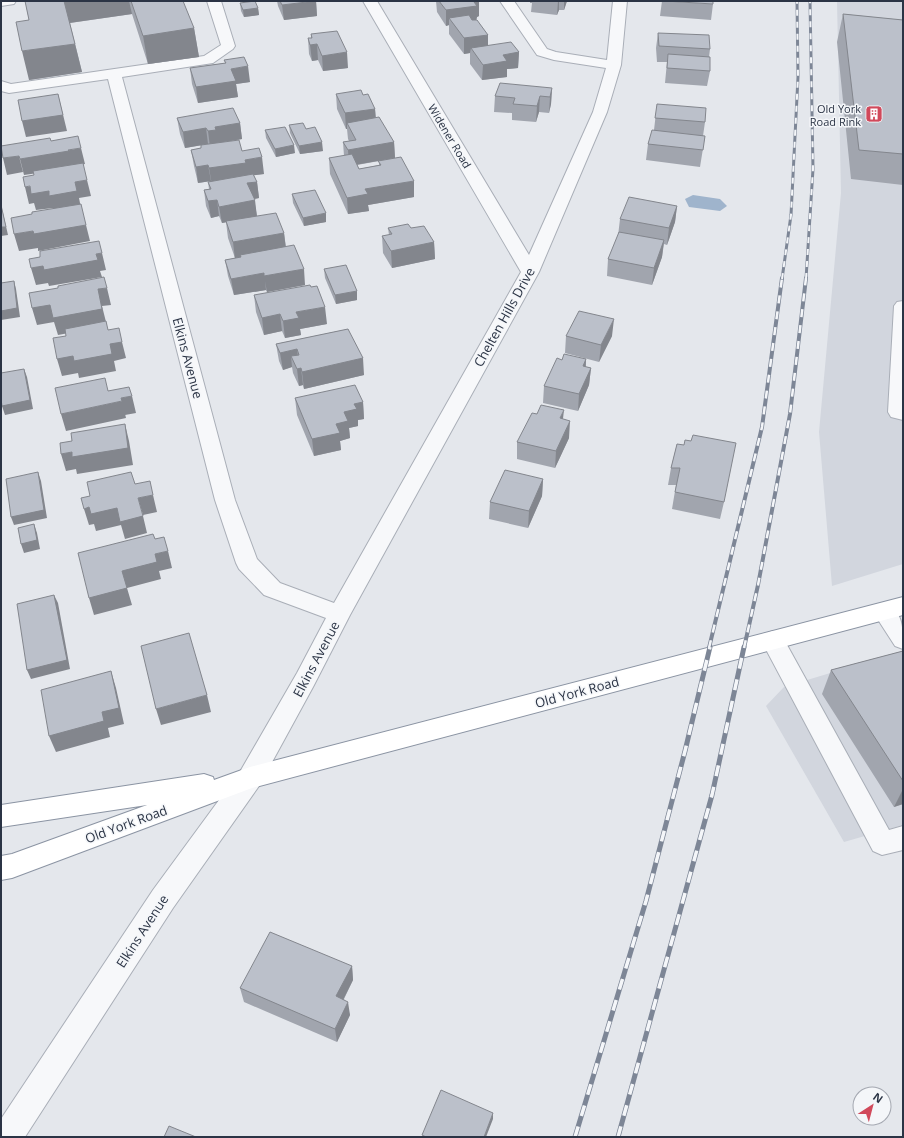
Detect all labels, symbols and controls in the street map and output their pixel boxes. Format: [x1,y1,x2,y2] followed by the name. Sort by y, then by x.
[425,101,475,171] street label: Widener Road
[810,101,861,129] place label: Old York Road Rink
[864,104,884,124] building icon: Old York Road Rink
[469,264,539,370] street label: Chelten Hills Drive
[169,315,207,401] street label: Elkins Avenue
[288,618,344,700] street label: Elkins Avenue
[533,672,621,712] street label: Old York Road
[82,801,170,847] street label: Old York Road
[112,891,172,971] street label: Elkins Avenue
[852,1086,892,1126] north arrow
[870,1089,886,1106] text: N

